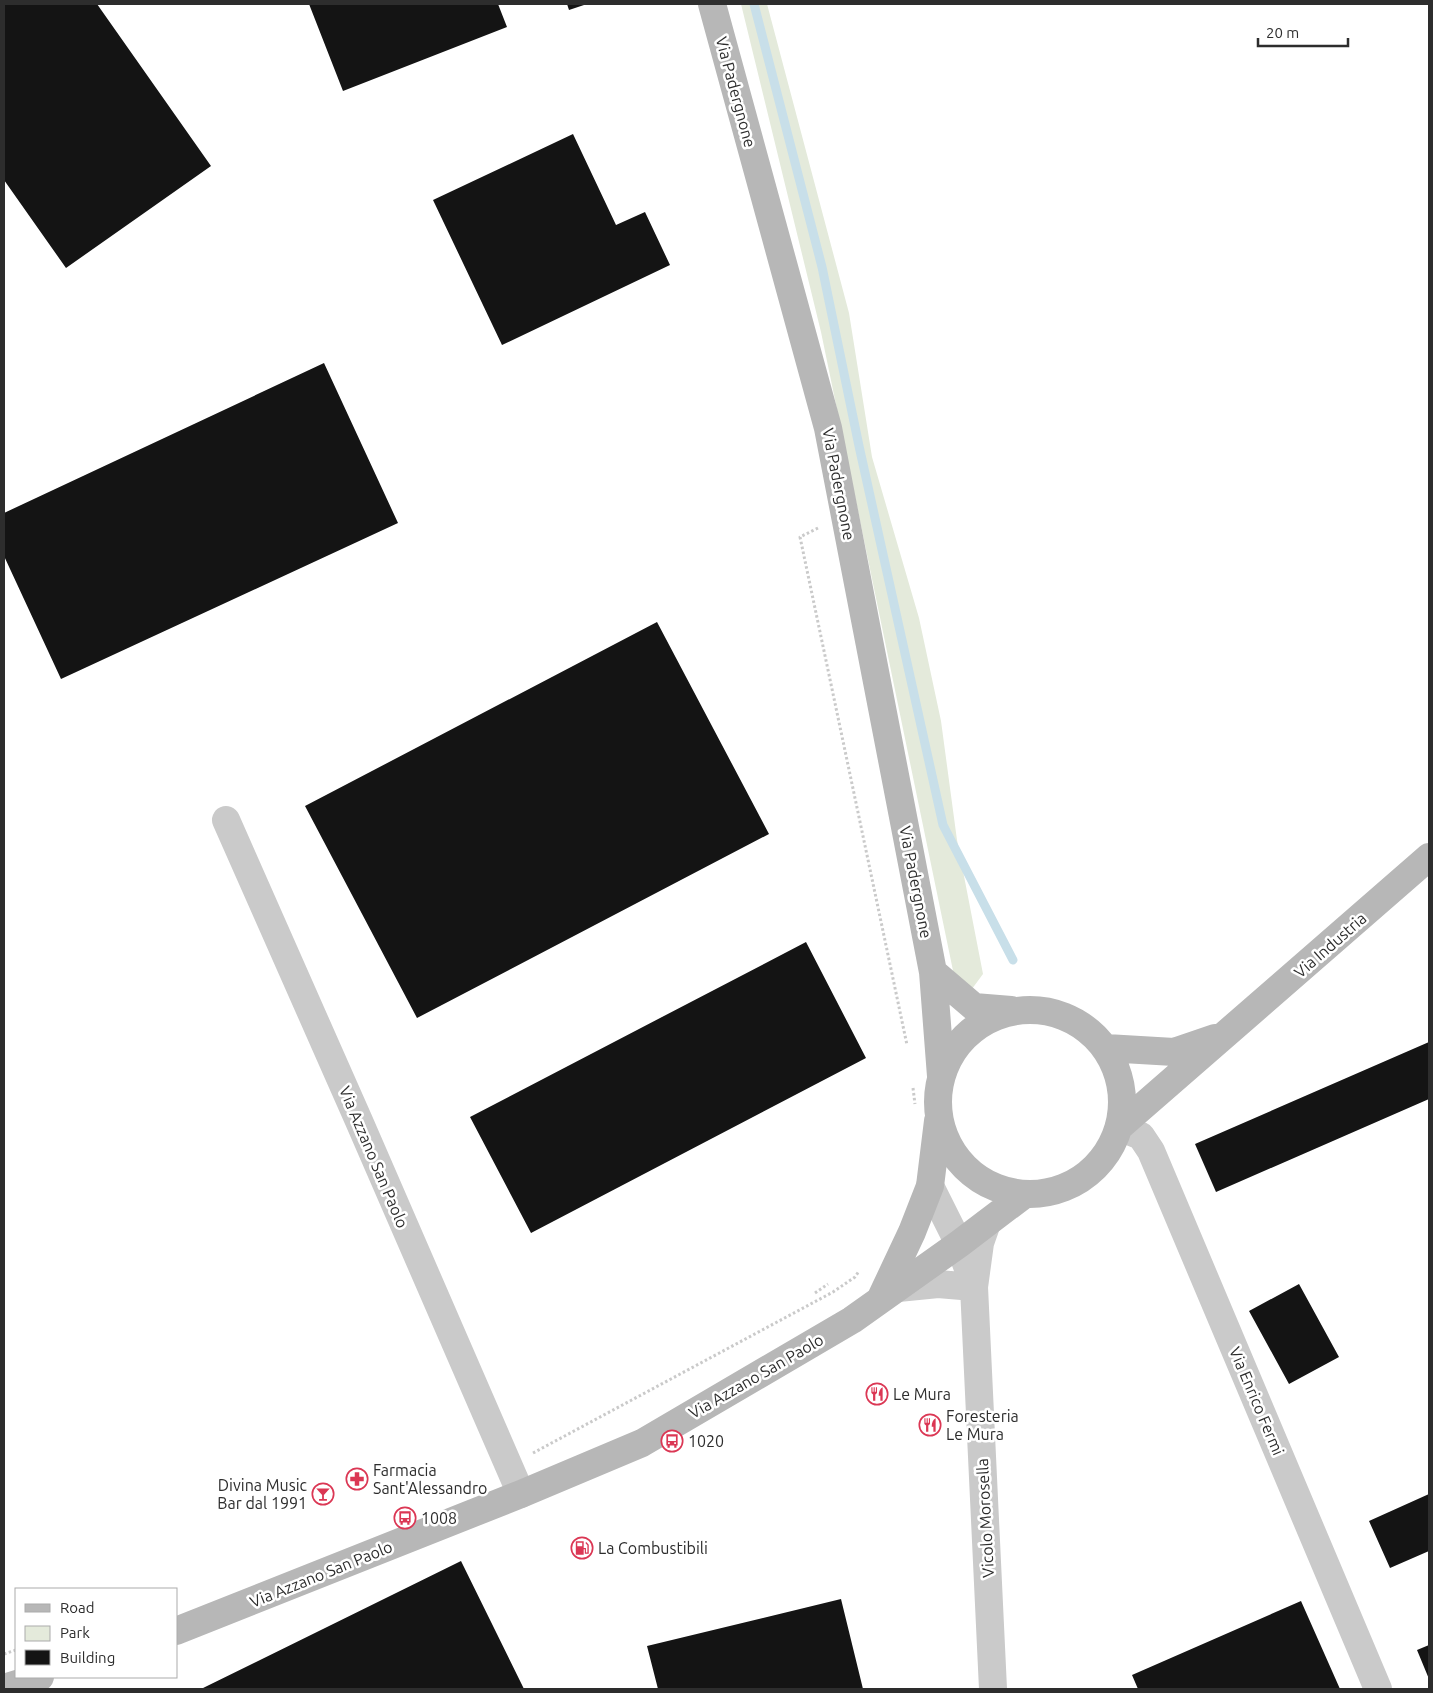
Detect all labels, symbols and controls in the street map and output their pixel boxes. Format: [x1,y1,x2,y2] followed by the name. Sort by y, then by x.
[1258,15,1348,47] scale bar
[1266,24,1299,41] text: 20 m
[713,35,759,149] street label: Via Padergnone
[819,426,859,542] street label: Via Padergnone
[896,824,936,940] street label: Via Padergnone
[1290,909,1370,981] street label: Via Industria
[336,1083,412,1231] street label: Via Azzano San Paolo
[686,1330,826,1422] street label: Via Azzano San Paolo
[1226,1344,1288,1458] street label: Via Enrico Fermi
[865,1382,889,1406] restaurant icon: Le Mura
[893,1385,951,1403] place label: Le Mura
[946,1407,1019,1443] place label: Foresteria Le Mura
[918,1413,942,1437] restaurant icon: Foresteria Le Mura
[660,1429,684,1453] bus stop icon: 1020
[688,1432,724,1450] place label: 1020
[973,1458,997,1578] street label: Vicolo Morosella
[373,1461,487,1497] place label: Farmacia Sant'Alessandro
[345,1467,369,1491] pharmacy icon: Farmacia Sant'Alessandro
[217,1476,308,1512] place label: Divina Music Bar dal 1991
[311,1482,335,1506] bar icon: Divina Music Bar dal 1991
[393,1506,417,1530] bus stop icon: 1008
[421,1509,457,1527] place label: 1008
[570,1536,594,1560] fuel station icon: La Combustibili
[247,1537,395,1611] street label: Via Azzano San Paolo
[598,1539,708,1557] place label: La Combustibili
[15,1588,178,1678] legend
[60,1599,95,1616] text: Road
[60,1624,90,1641] text: Park
[60,1649,115,1666] text: Building

